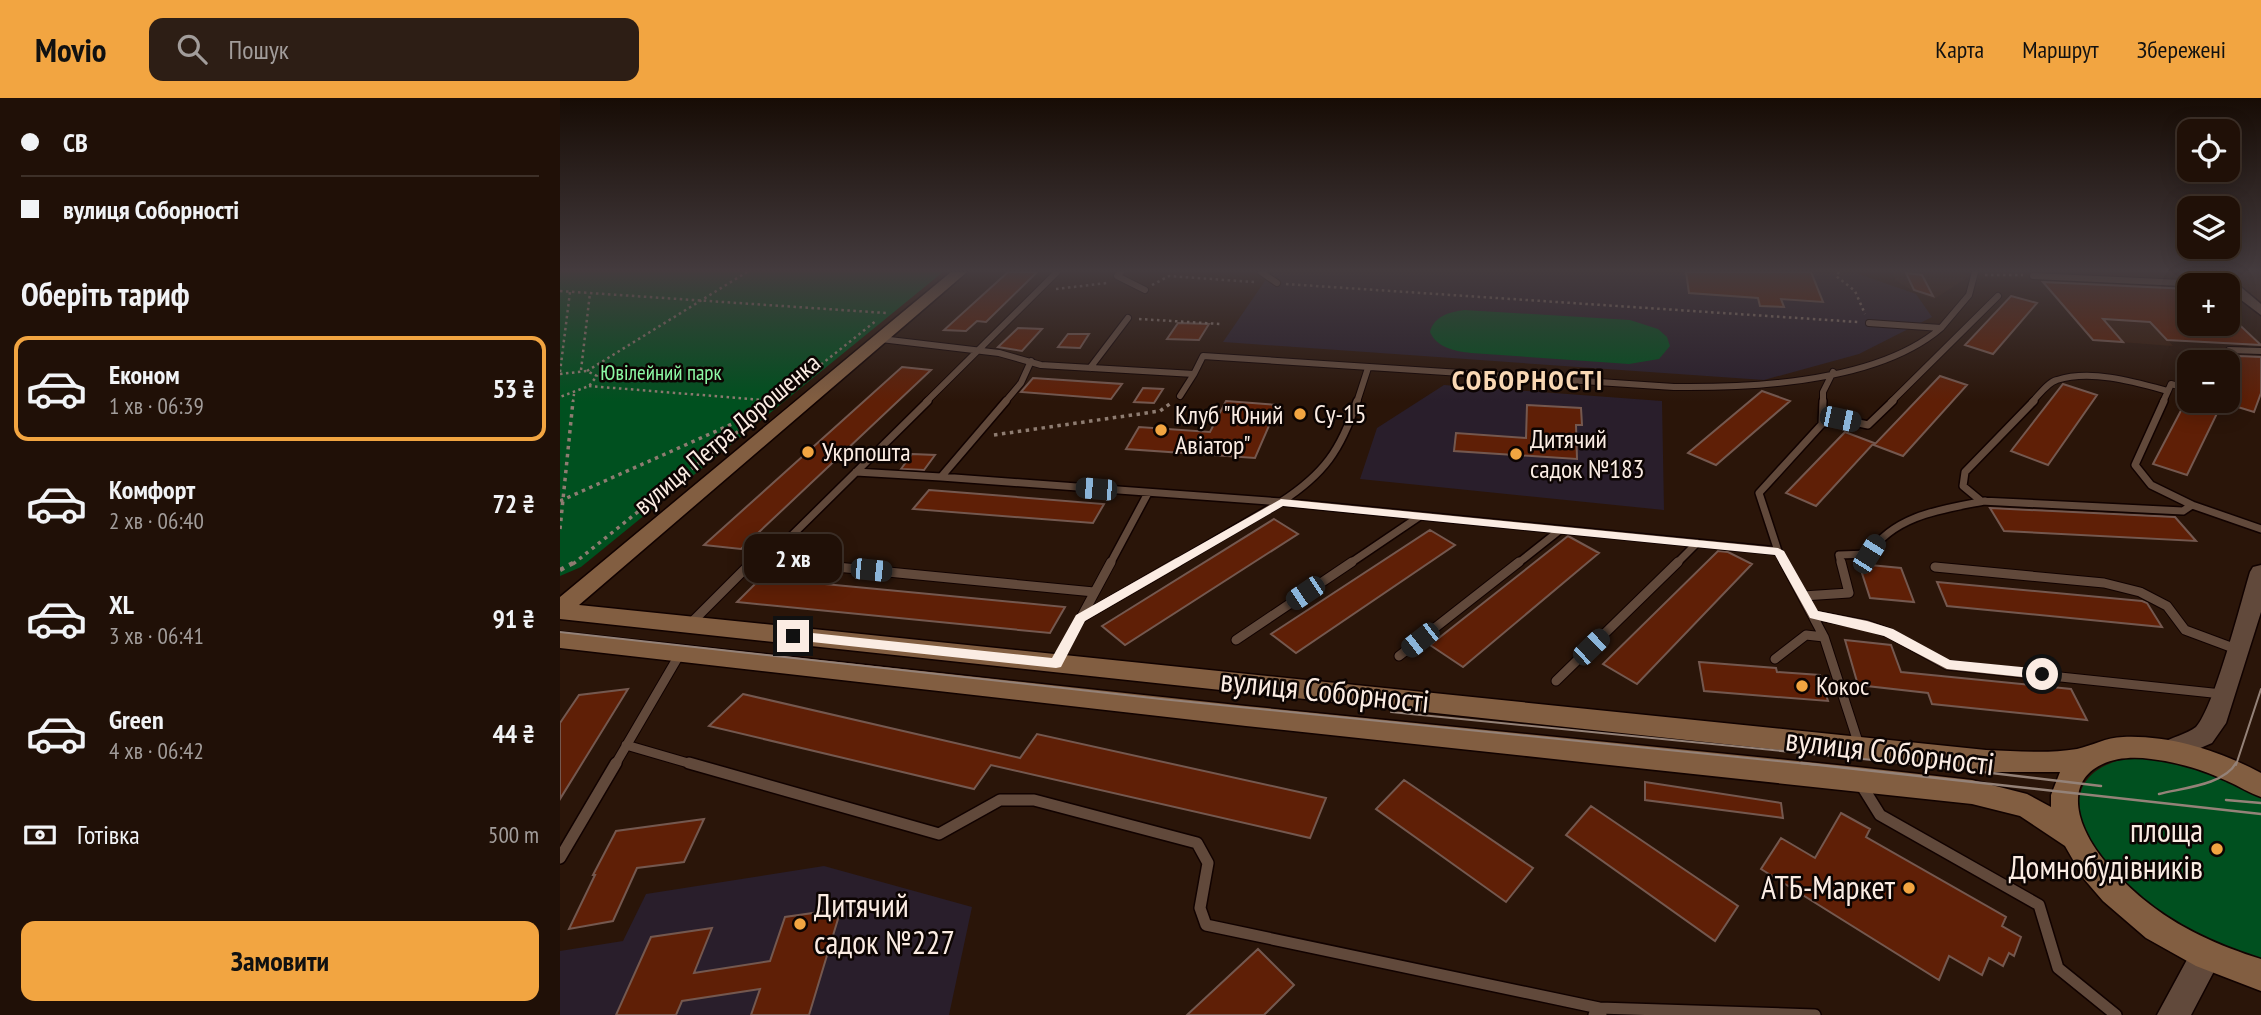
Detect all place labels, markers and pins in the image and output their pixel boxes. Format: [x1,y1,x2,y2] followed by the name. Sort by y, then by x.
[1314,397,1366,430] place label: Су-15
[1175,398,1283,461] place label: Клуб "Юний Авіатор"
[1292,406,1308,422] marker: Су-15
[1153,422,1169,438] marker: Клуб "Юний Авіатор"
[1530,422,1644,485] place label: Дитячий садок №183
[822,435,911,468] place label: Укрпошта
[800,444,816,460] marker: Укрпошта
[1508,446,1524,462] marker: Дитячий садок №183
[1816,669,1869,702] place label: Кокос
[1794,678,1810,694] marker: Кокос
[2009,809,2203,888] place label: площа Домнобудівників
[2209,841,2225,857] marker: площа Домнобудівників
[1761,866,1896,908] place label: АТБ-Маркет
[1901,880,1917,896] marker: АТБ-Маркет
[814,884,955,963] place label: Дитячий садок №227
[792,916,808,932] marker: Дитячий садок №227

